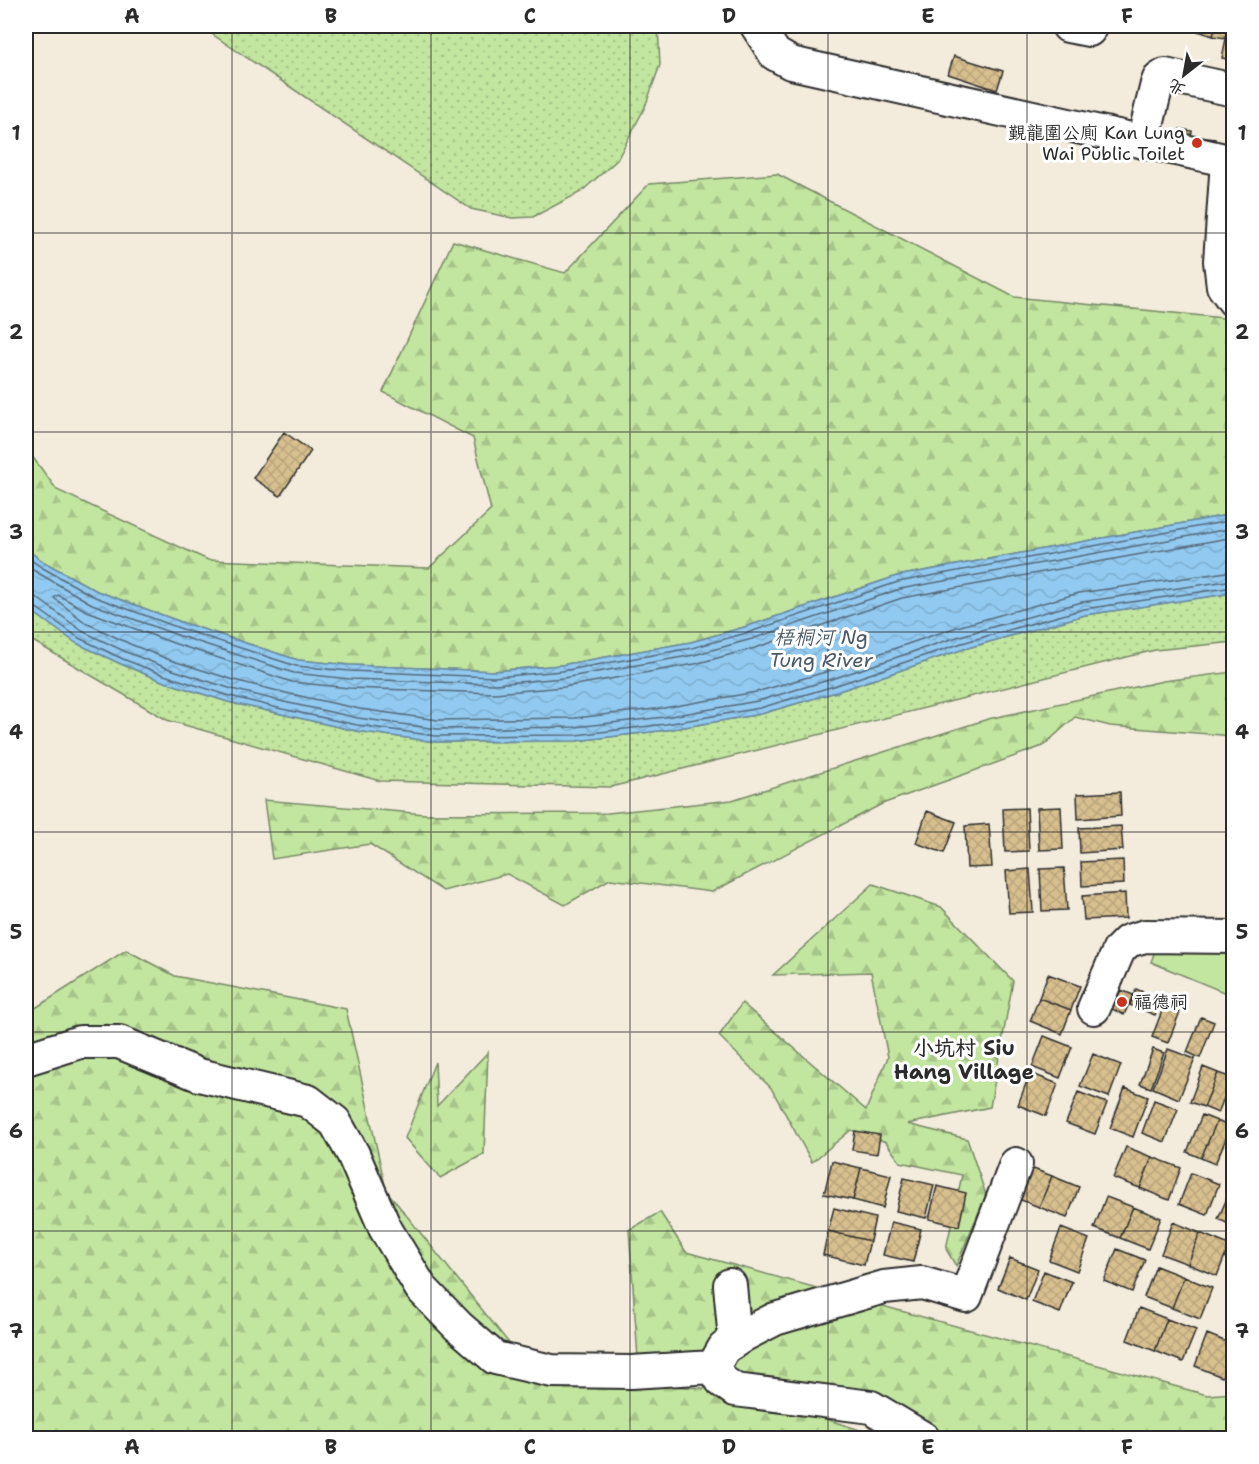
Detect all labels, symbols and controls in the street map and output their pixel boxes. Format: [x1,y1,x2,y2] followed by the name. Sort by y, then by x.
[124,3,140,29] text: A
[325,3,337,29] text: B
[524,3,536,29] text: C
[722,3,736,29] text: D
[921,3,935,29] text: E
[1121,3,1133,29] text: F
[1154,45,1214,105] north arrow
[1164,74,1189,101] text: 北
[11,120,21,146] text: 1
[1237,120,1247,146] text: 1
[1008,121,1185,166] place label: 覲龍圍公廁 Kan Lung Wai Public Toilet
[1190,136,1204,150] marker: 覲龍圍公廁 Kan Lung Wai Public Toilet
[9,319,23,345] text: 2
[1235,319,1249,345] text: 2
[9,519,23,545] text: 3
[1235,519,1249,545] text: 3
[769,624,873,673] water label: 梧桐河 Ng Tung River
[9,719,23,745] text: 4
[1235,719,1249,745] text: 4
[10,919,22,945] text: 5
[1236,919,1248,945] text: 5
[1134,990,1188,1014] place label: 福德祠
[1115,995,1129,1009] marker: 福德祠
[894,1034,1034,1086] district label: 小坑村 Siu Hang Village
[9,1118,23,1144] text: 6
[1235,1118,1249,1144] text: 6
[9,1318,23,1344] text: 7
[1235,1318,1249,1344] text: 7
[124,1434,140,1460] text: A
[325,1434,337,1460] text: B
[524,1434,536,1460] text: C
[722,1434,736,1460] text: D
[921,1434,935,1460] text: E
[1121,1434,1133,1460] text: F

